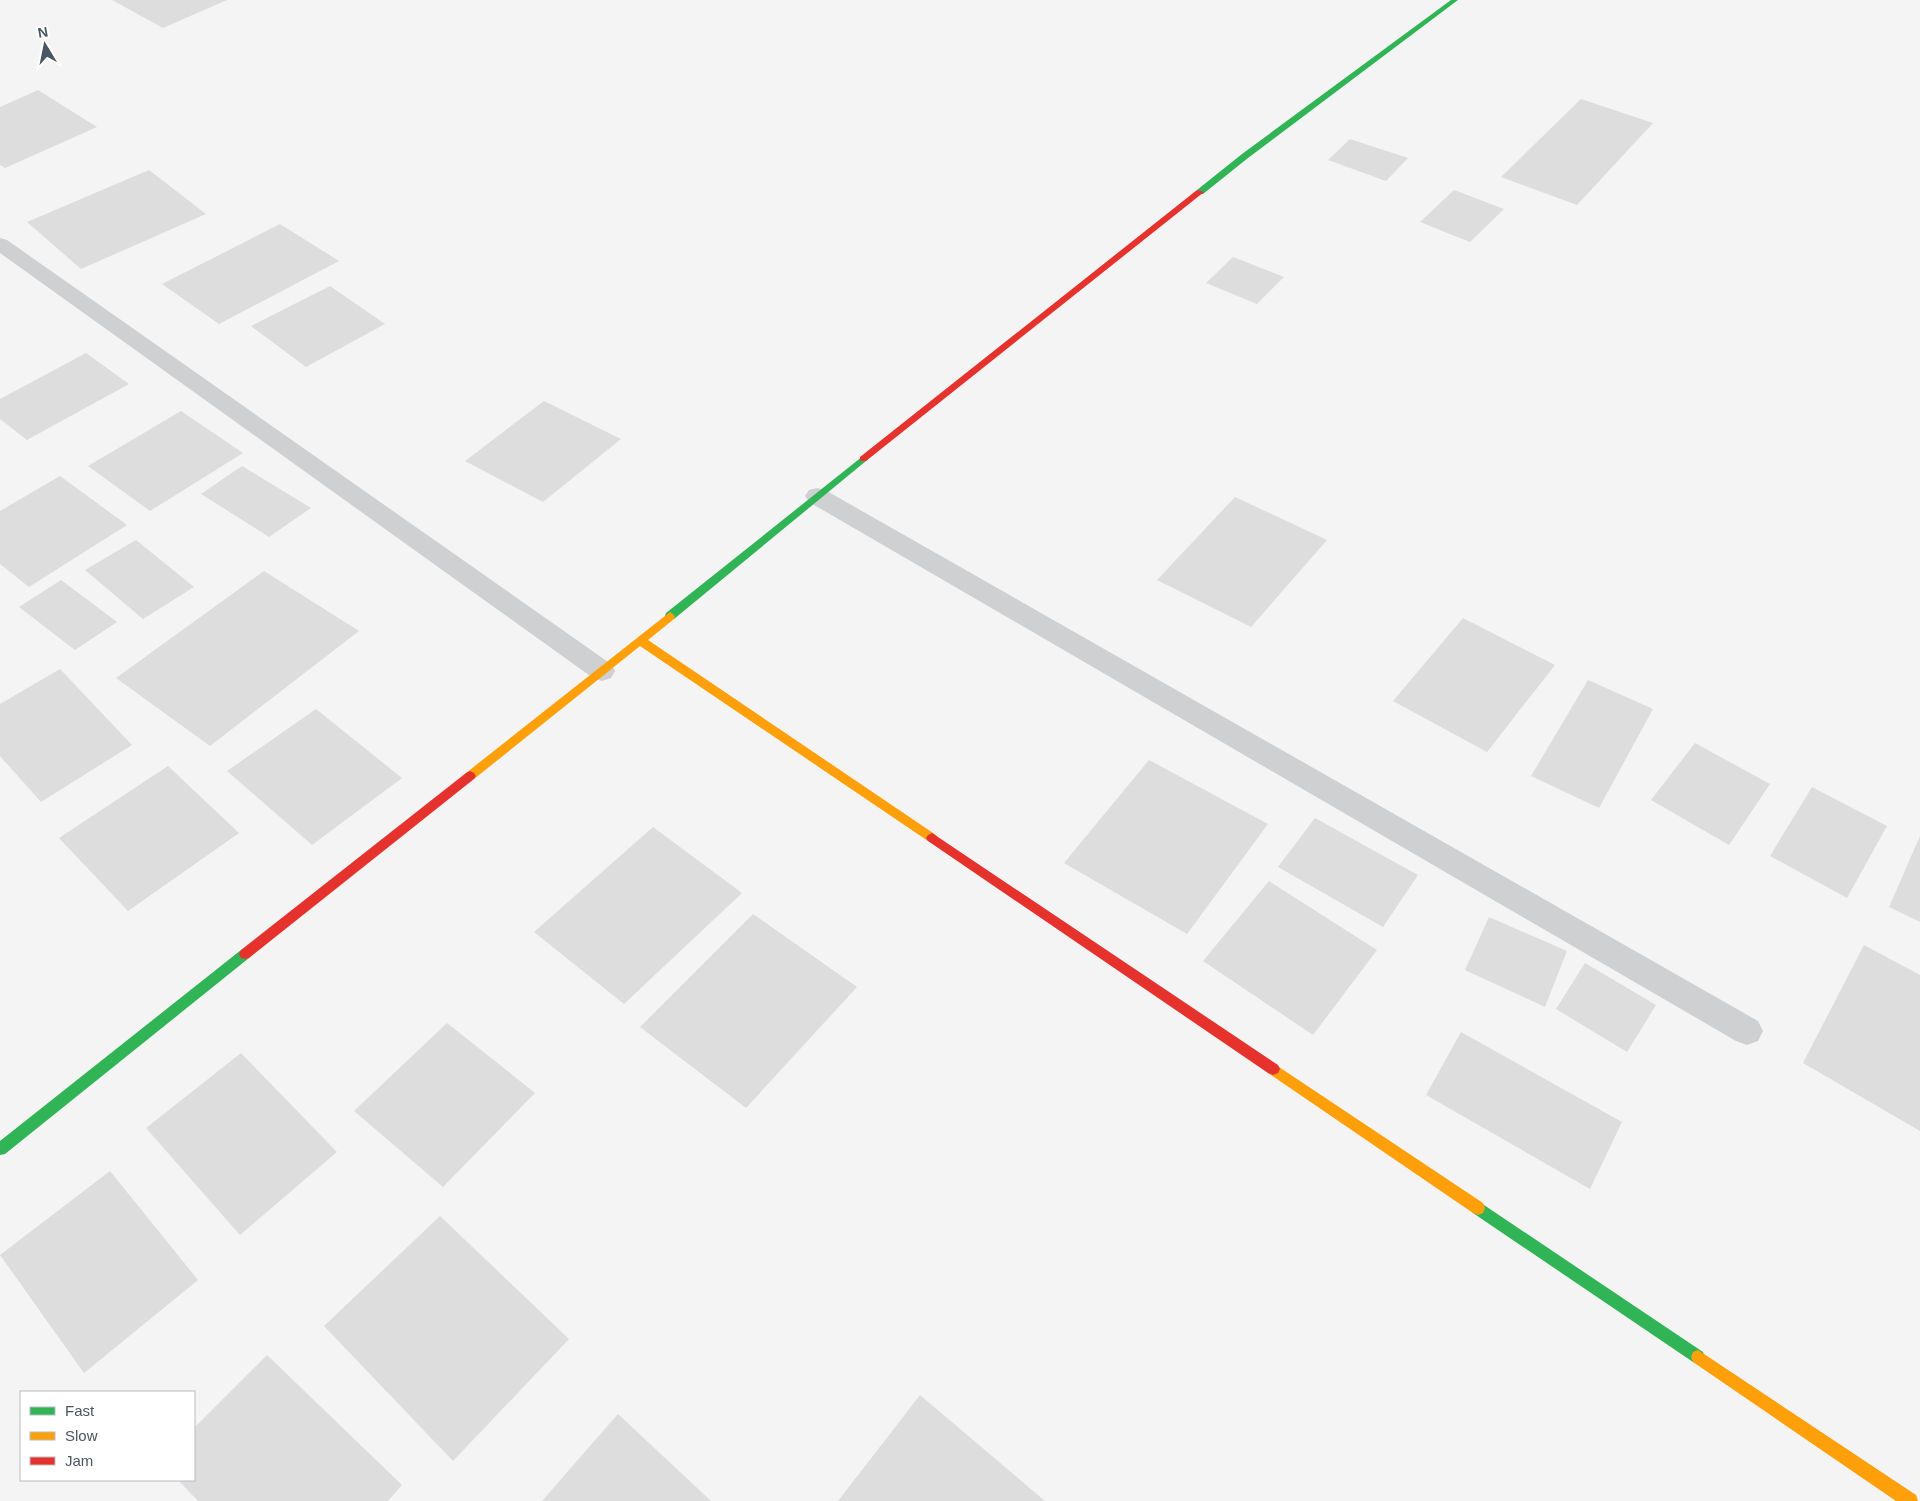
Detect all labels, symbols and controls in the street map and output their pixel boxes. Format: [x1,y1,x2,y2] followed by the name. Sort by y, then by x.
[20,20,70,70] north arrow
[36,23,49,41] text: N
[20,1391,195,1481] legend
[65,1402,95,1419] text: Fast
[65,1427,98,1444] text: Slow
[65,1452,93,1469] text: Jam

